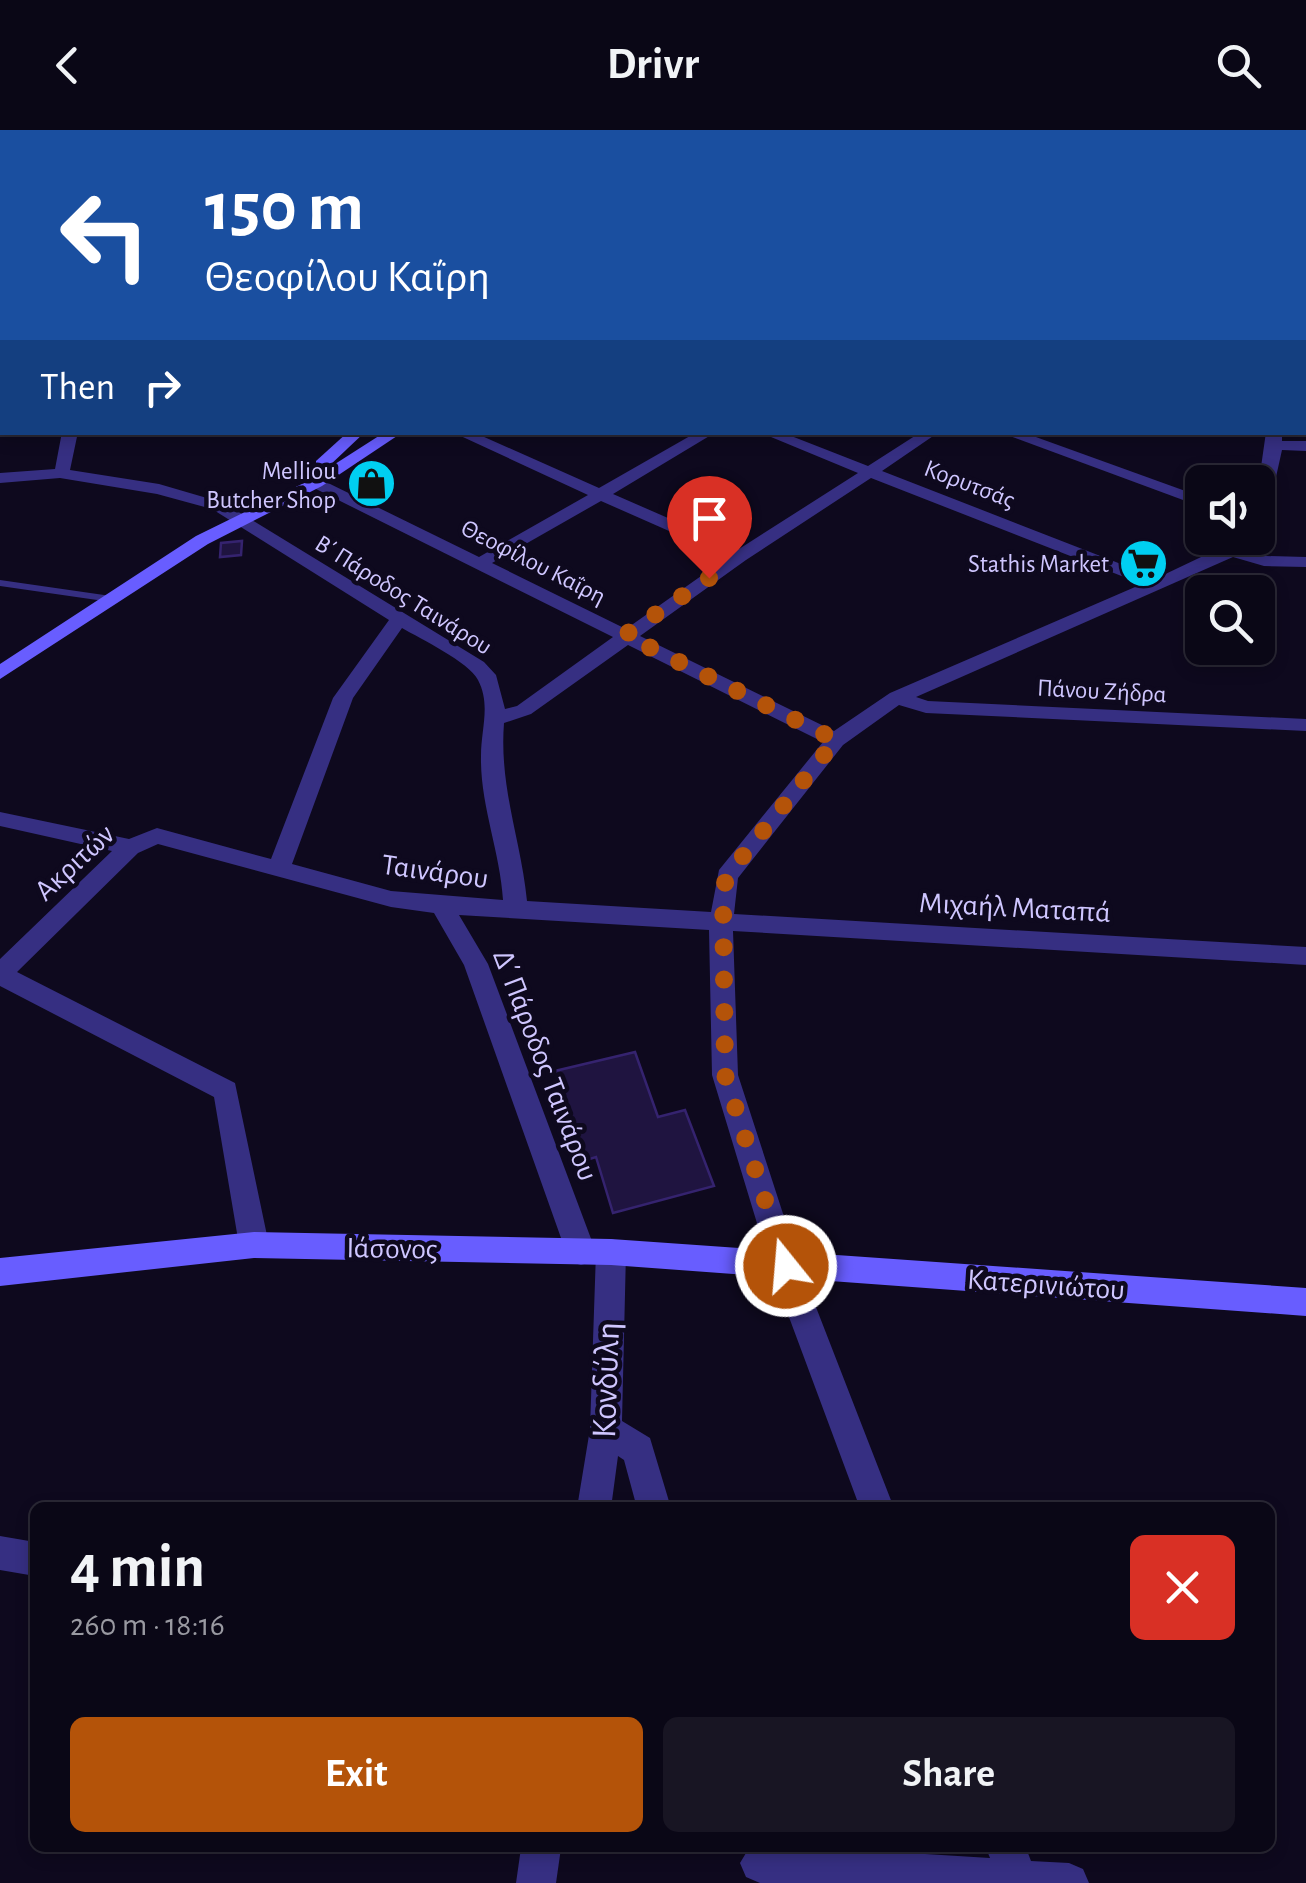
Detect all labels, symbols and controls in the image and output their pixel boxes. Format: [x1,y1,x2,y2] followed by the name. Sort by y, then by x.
[40,38,95,93] icon: back
[1211,38,1266,93] icon: search
[607,42,699,87] text: Drivr
[40,170,170,300] icon: left
[205,173,364,243] text: 150 m
[205,255,490,300] text: Θεοφίλου Καΐρη
[135,360,190,415] icon: right
[40,369,115,407] text: Then
[921,456,1018,513] street label: Κορυτσάς
[345,458,397,510] shop icon: Melliou Butcher Shop
[206,459,336,513] place label: Melliou Butcher Shop
[1185,465,1275,665] map controls
[1185,465,1275,555] button: sound
[667,476,752,579] pin
[682,491,737,546] icon: arrive
[457,515,610,609] street label: Θεοφίλου Καΐρη
[310,531,496,660] street label: Β΄ Πάροδος Ταινάρου
[1118,537,1170,589] supermarket icon: Stathis Market
[968,552,1109,577] place label: Stathis Market
[1185,575,1275,665] button: search
[1036,676,1167,707] street label: Πάνου Ζήδρα
[29,819,120,907] street label: Ακριτών
[380,850,490,894] street label: Ταινάρου
[918,888,1112,928] street label: Μιχαήλ Ματαπά
[487,946,603,1185] street label: Δ΄ Πάροδος Ταινάρου
[734,1214,838,1318] position arrow
[346,1233,438,1265] street label: Ιάσονος
[966,1265,1126,1305] street label: Κατερινιώτου
[587,1321,626,1439] street label: Κονδύλη
[1130,1535,1235,1640] button: close
[70,1538,205,1598] text: 4 min
[70,1609,225,1641] text: 260 m · 18:16
[70,1717,643,1832] button: Exit
[663,1717,1235,1832] button: Share

